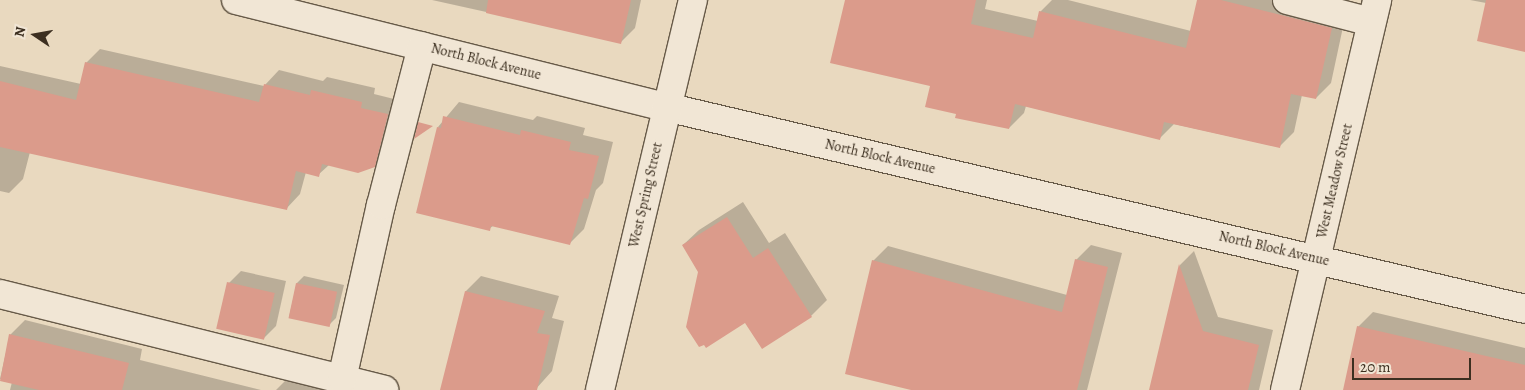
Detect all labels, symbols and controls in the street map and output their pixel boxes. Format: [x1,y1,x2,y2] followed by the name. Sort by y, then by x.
[10,10,60,60] north arrow
[9,25,30,39] text: N
[429,40,543,84] street label: North Block Avenue
[1314,122,1356,240] street label: West Meadow Street
[823,136,937,178] street label: North Block Avenue
[626,141,666,249] street label: West Spring Street
[1217,228,1331,270] street label: North Block Avenue
[1355,348,1474,380] scale bar
[1360,357,1391,377] text: 20 m

